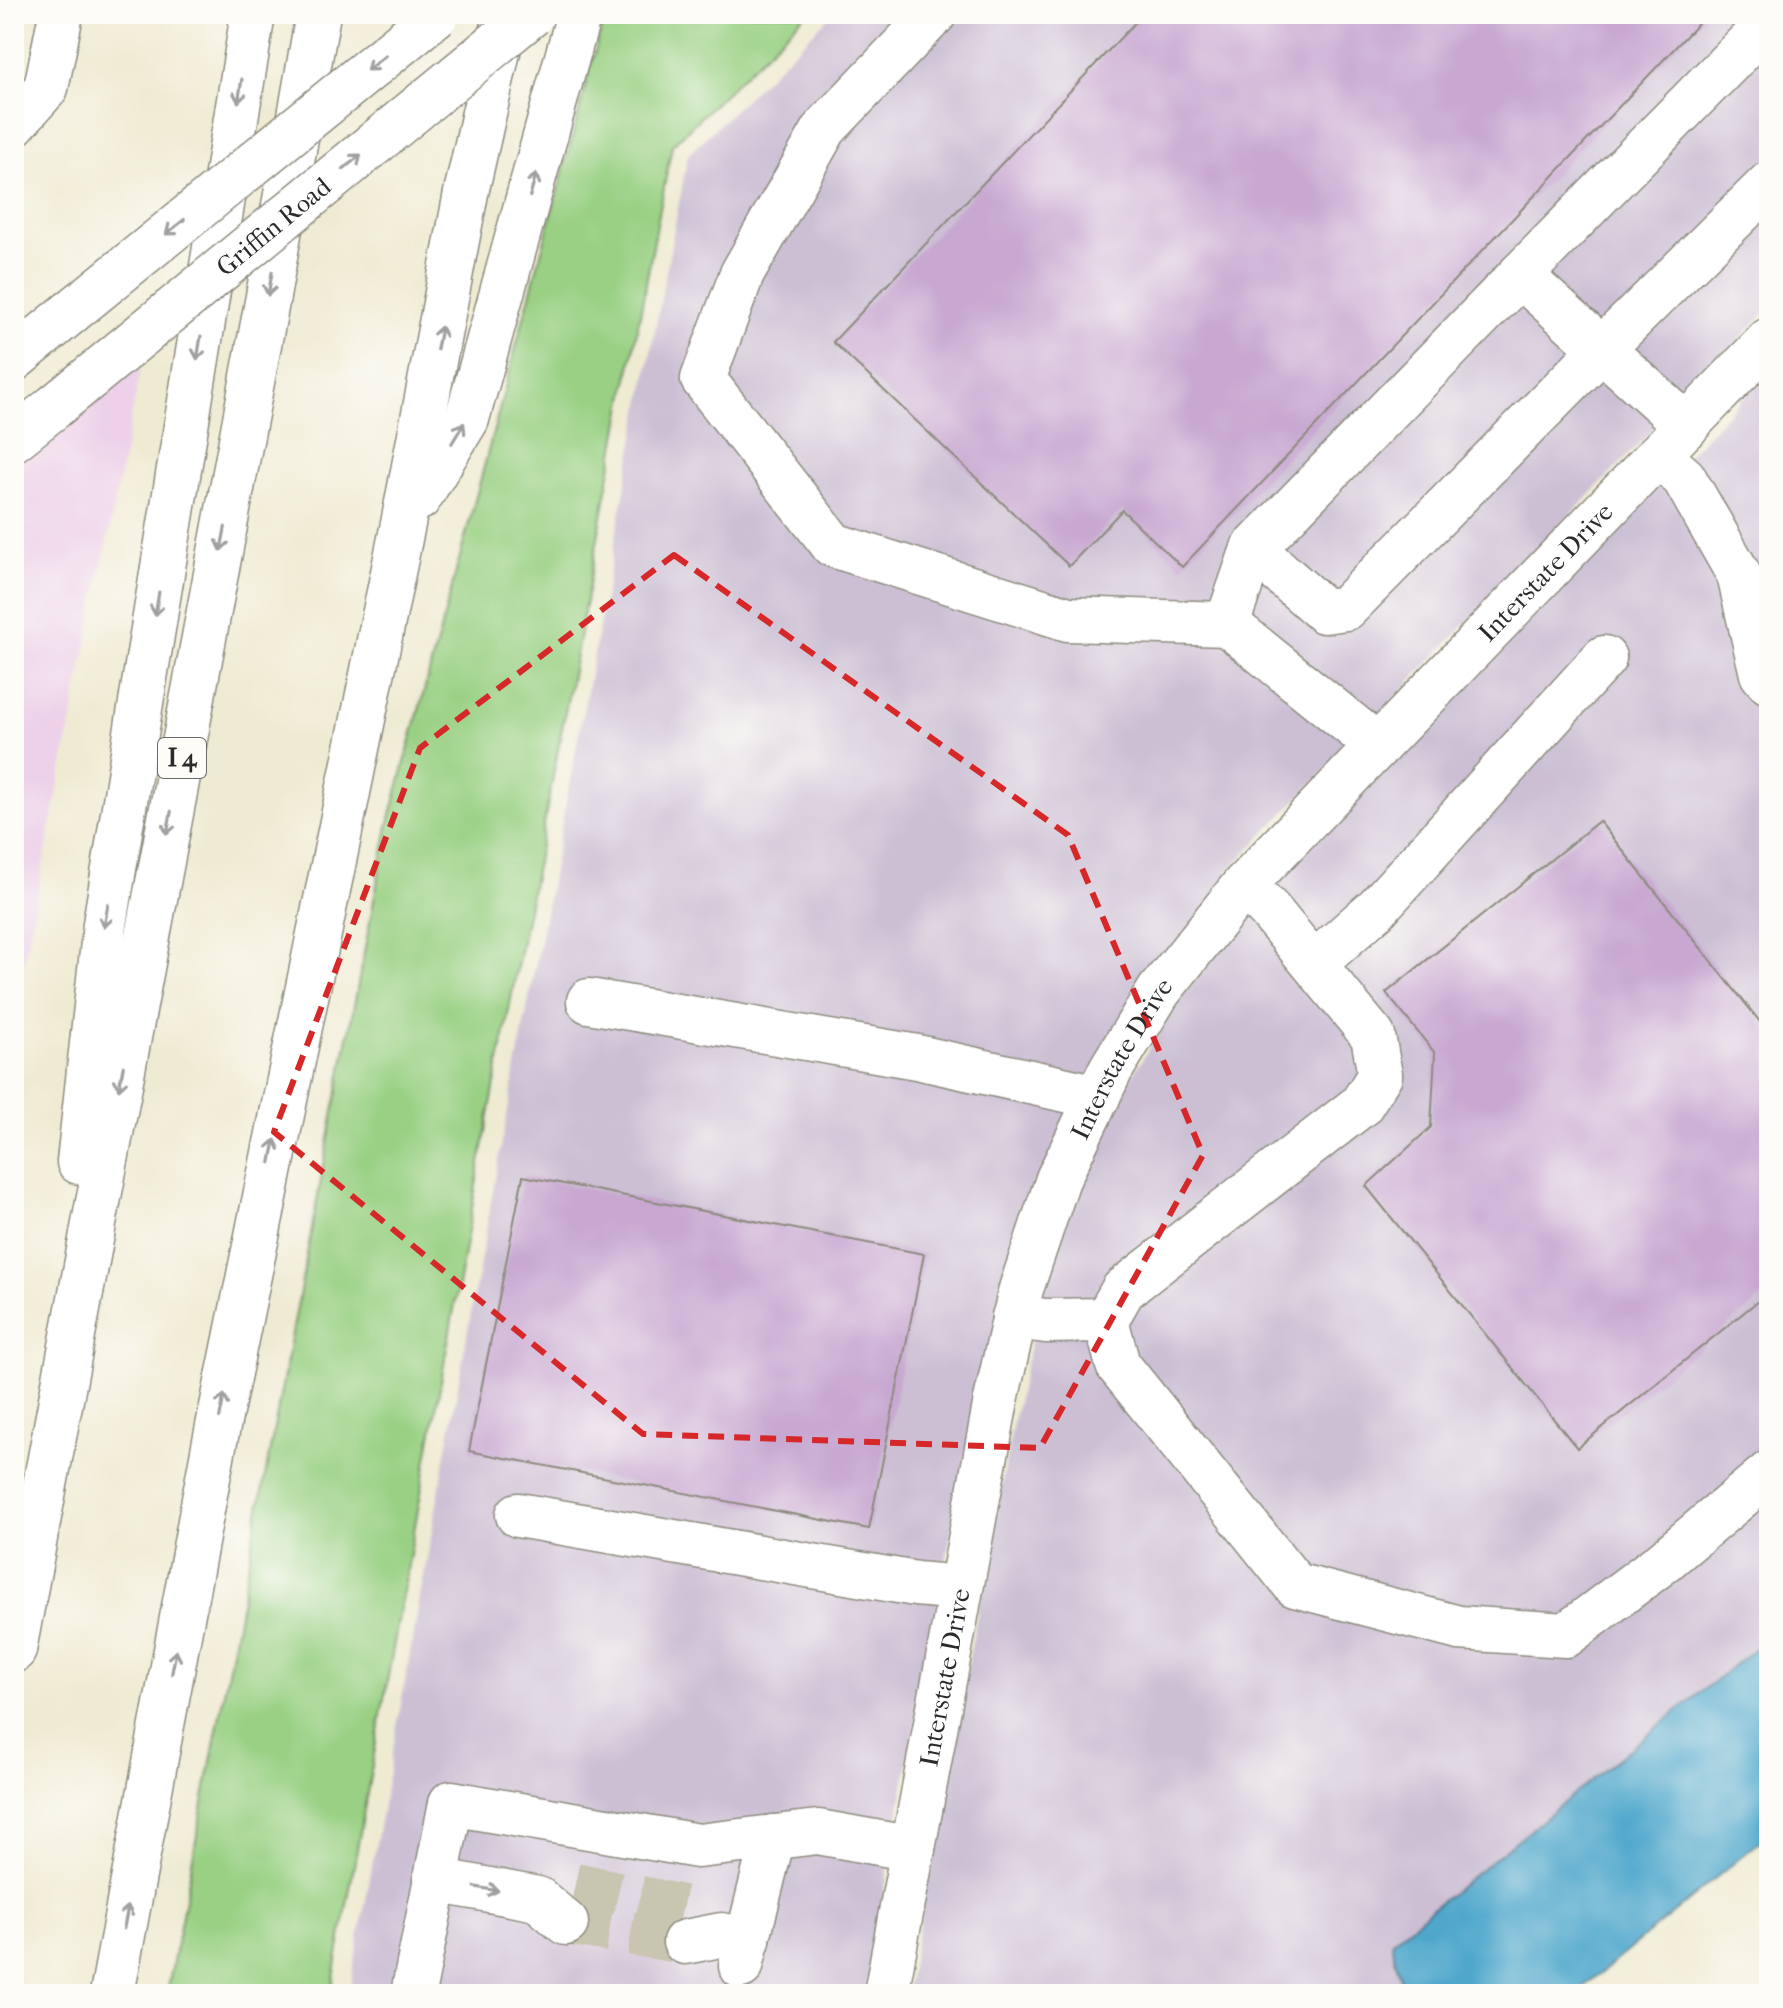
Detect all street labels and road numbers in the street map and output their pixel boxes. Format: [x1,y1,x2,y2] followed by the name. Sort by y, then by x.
[210,170,337,283] street label: Griffin Road
[1472,496,1619,648] street label: Interstate Drive
[158,738,206,778] road number: I 4
[1064,971,1179,1144] street label: Interstate Drive
[913,1586,976,1769] street label: Interstate Drive

